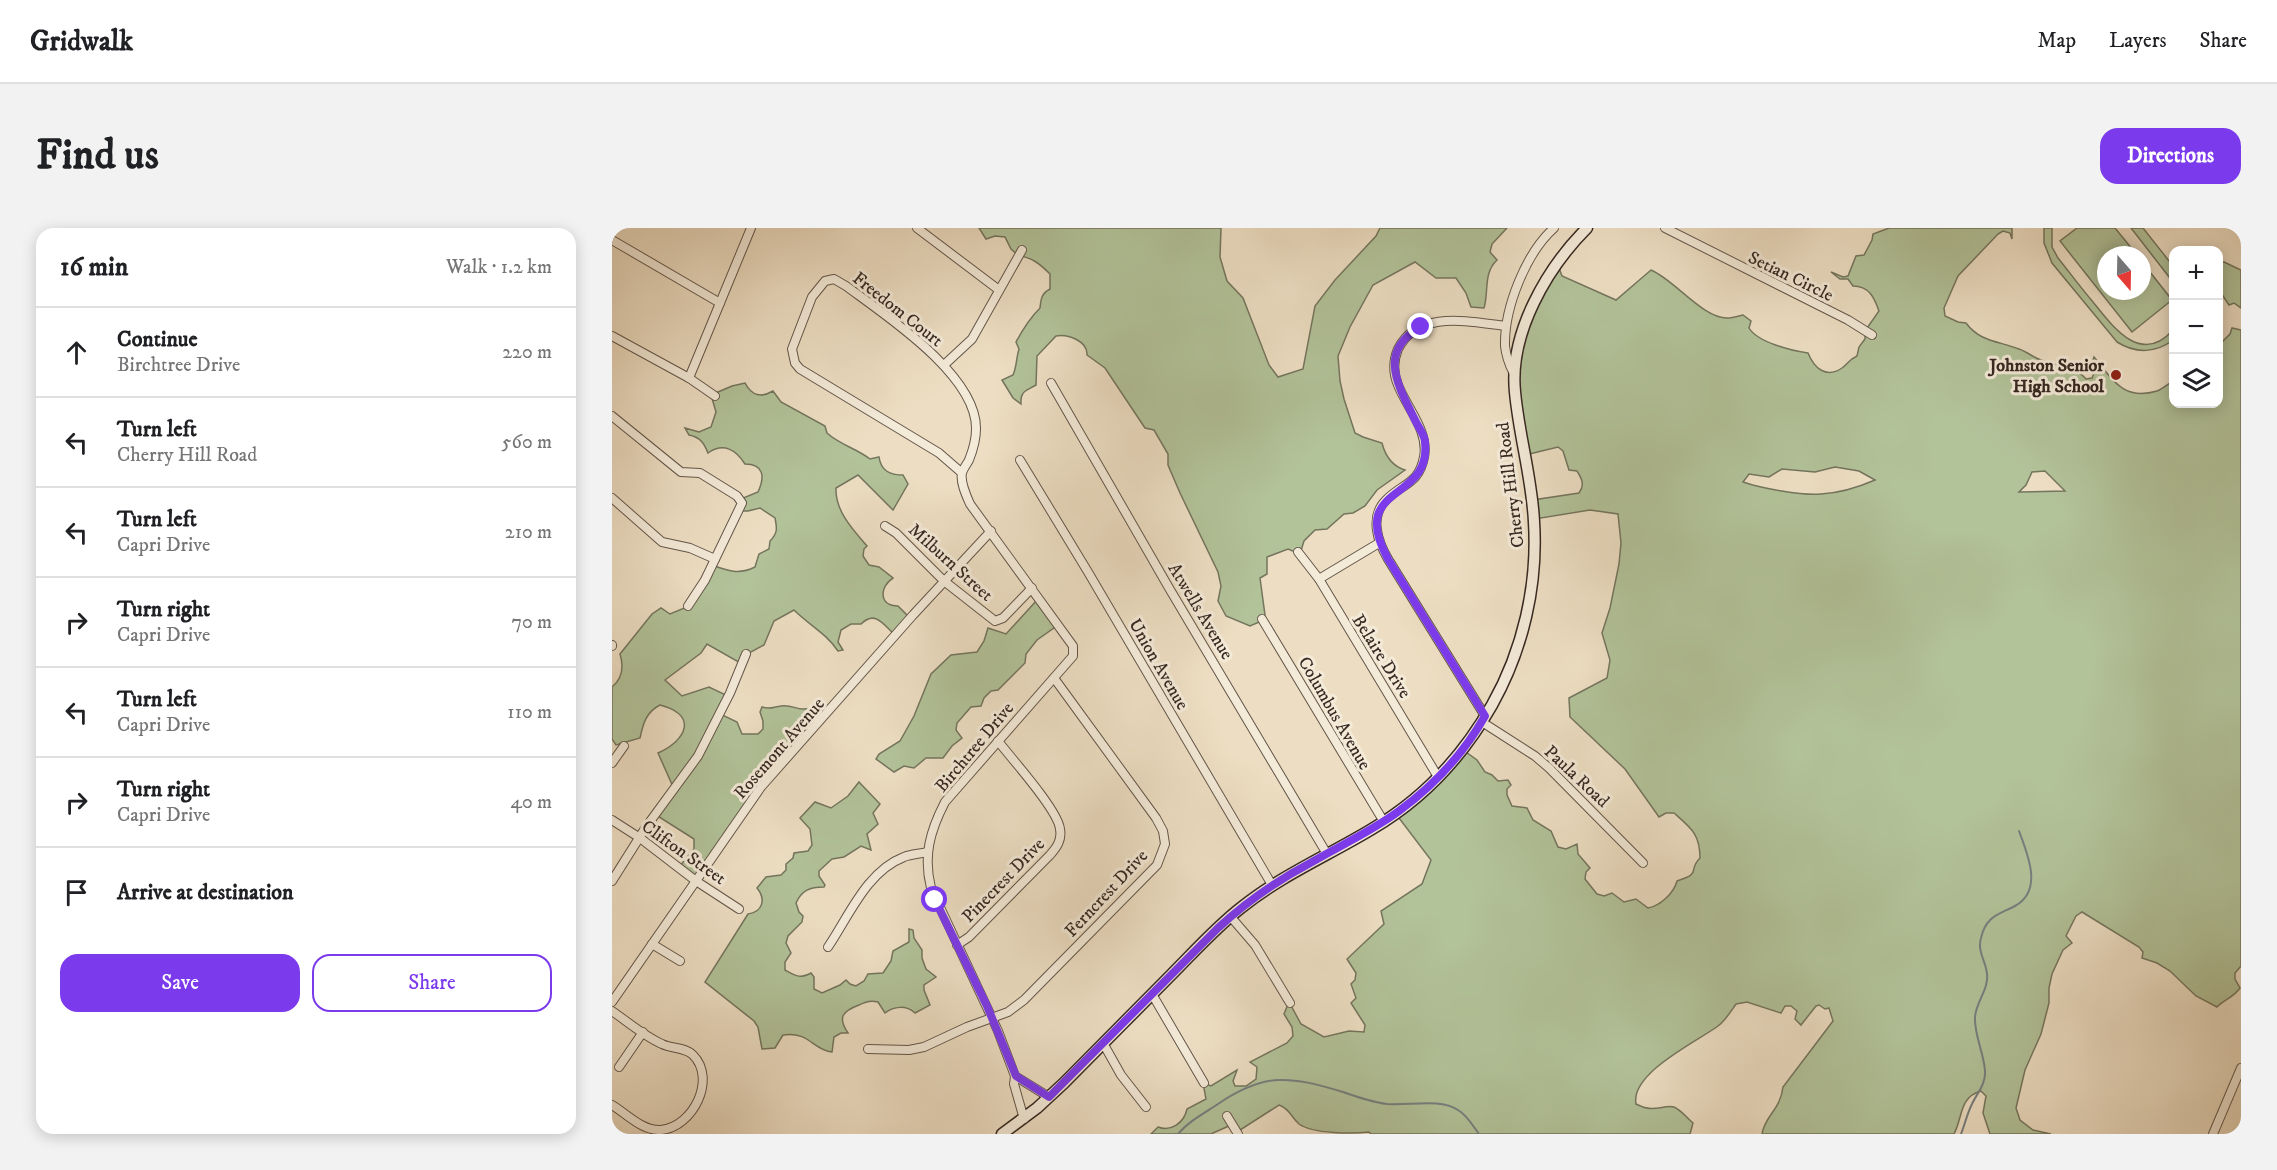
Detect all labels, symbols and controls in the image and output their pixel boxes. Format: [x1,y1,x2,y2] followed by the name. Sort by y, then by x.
[30,24,133,59] text: Gridwalk
[2037,28,2076,54] text: Map
[2109,28,2167,54] text: Layers
[2200,28,2247,54] text: Share
[2100,128,2241,184] button: Directions
[36,130,159,182] text: Find us
[2097,246,2151,300] north arrow
[2169,246,2223,408] map controls
[2169,246,2223,300] button: +
[1744,247,1837,307] street label: Setian Circle
[60,251,128,284] text: 16 min
[446,255,552,280] text: Walk · 1.2 km
[848,268,947,352] street label: Freedom Court
[2169,300,2223,354] button: −
[1407,313,1433,339] route end
[117,326,198,353] text: Continue
[60,336,93,369] icon: ahead
[502,340,552,365] text: 220 m
[117,353,240,378] text: Birchtree Drive
[2169,354,2223,408] button: layers
[1988,355,2105,398] place label: Johnston Senior High School
[2109,368,2123,382] marker: Johnston Senior High School
[117,416,197,443] text: Turn left
[1492,421,1530,549] street label: Cherry Hill Road
[60,426,93,459] icon: left
[502,430,552,455] text: 560 m
[117,443,257,468] text: Cherry Hill Road
[117,506,197,533] text: Turn left
[60,516,93,549] icon: left
[904,519,997,607] street label: Milburn Street
[505,520,552,545] text: 210 m
[117,533,210,558] text: Capri Drive
[1163,559,1238,664] street label: Atwells Avenue
[117,596,210,623] text: Turn right
[60,606,93,639] icon: right
[511,610,552,635] text: 70 m
[1347,611,1416,702] street label: Belaire Drive
[1123,615,1193,714] street label: Union Avenue
[117,623,210,648] text: Capri Drive
[1293,653,1375,774] street label: Columbus Avenue
[117,686,197,713] text: Turn left
[730,693,830,804] street label: Rosemont Avenue
[60,696,93,729] icon: left
[931,698,1019,797] street label: Birchtree Drive
[507,700,552,725] text: 110 m
[117,713,210,738] text: Capri Drive
[1539,741,1613,812] street label: Paula Road
[117,776,210,803] text: Turn right
[60,786,93,819] icon: right
[510,790,552,815] text: 40 m
[117,803,210,828] text: Capri Drive
[637,816,730,890] street label: Clifton Street
[958,834,1050,928] street label: Pinecrest Drive
[1061,845,1153,942] street label: Ferncrest Drive
[60,876,93,909] icon: arrive
[117,879,294,906] text: Arrive at destination
[921,886,947,912] route start
[60,954,300,1012] button: Save
[312,954,552,1012] button: Share

